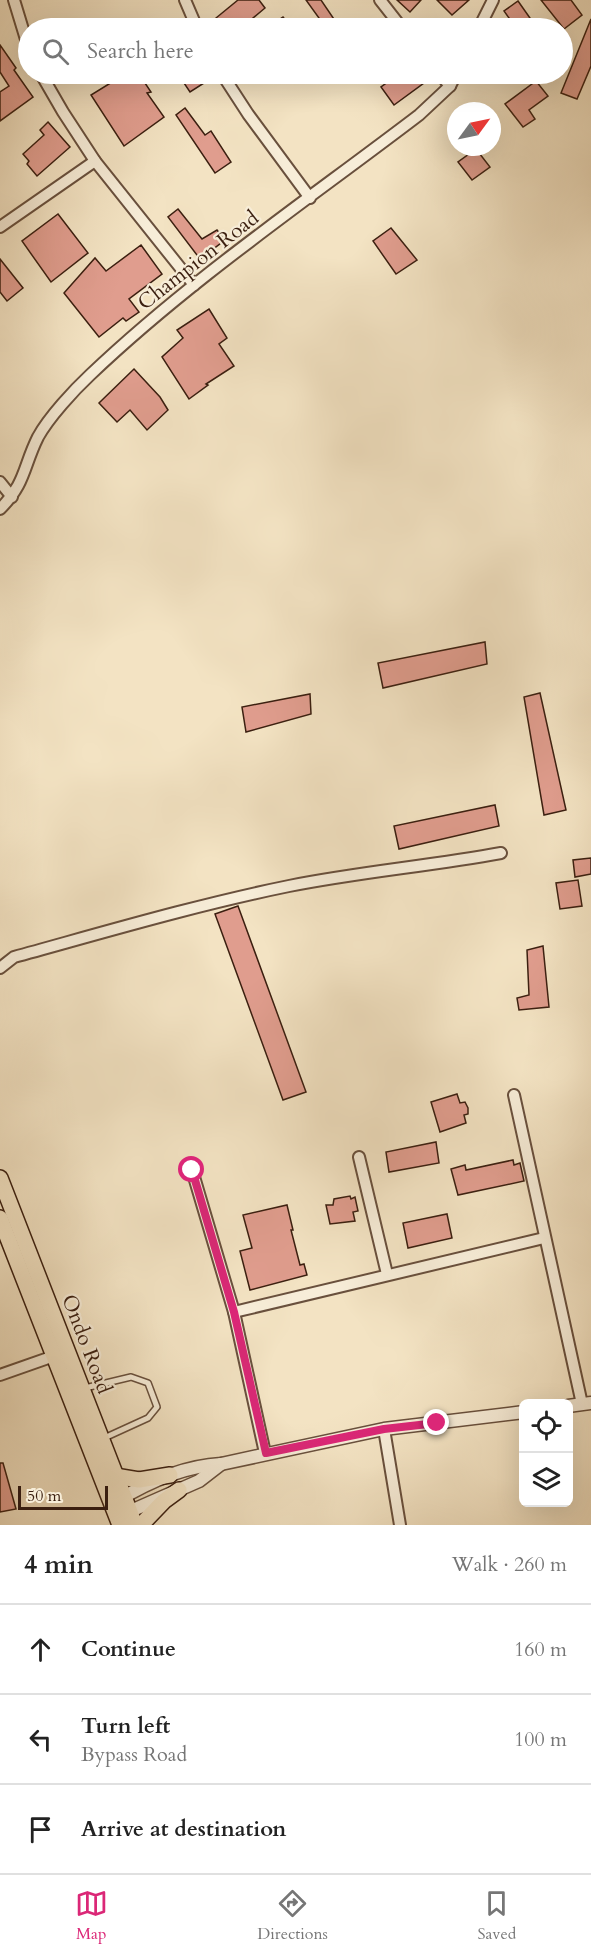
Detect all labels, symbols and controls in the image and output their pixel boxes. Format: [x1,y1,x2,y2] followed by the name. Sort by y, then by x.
[18,18,573,84] search box
[39,35,72,68] icon: search
[87,36,194,66] text: Search here
[447,102,501,156] north arrow
[132,204,265,317] street label: Champion Road
[178,1156,204,1182] route start
[54,1290,119,1398] street label: Ondo Road
[519,1399,573,1507] map controls
[519,1399,573,1453] button: locate
[423,1409,449,1435] route end
[519,1453,573,1507] button: layers
[18,1483,108,1510] scale bar
[27,1485,61,1507] text: 50 m
[24,1547,93,1582] text: 4 min
[452,1551,567,1578] text: Walk · 260 m
[24,1633,57,1666] icon: ahead
[81,1634,176,1664] text: Continue
[514,1636,567,1663] text: 160 m
[81,1711,170,1741] text: Turn left
[24,1723,57,1756] icon: left
[514,1726,567,1753] text: 100 m
[81,1741,187,1768] text: Bypass Road
[24,1813,57,1846] icon: arrive
[81,1814,286,1844] text: Arrive at destination
[75,1887,108,1945] tab: Map
[257,1887,328,1945] tab: Directions
[477,1887,516,1945] tab: Saved

